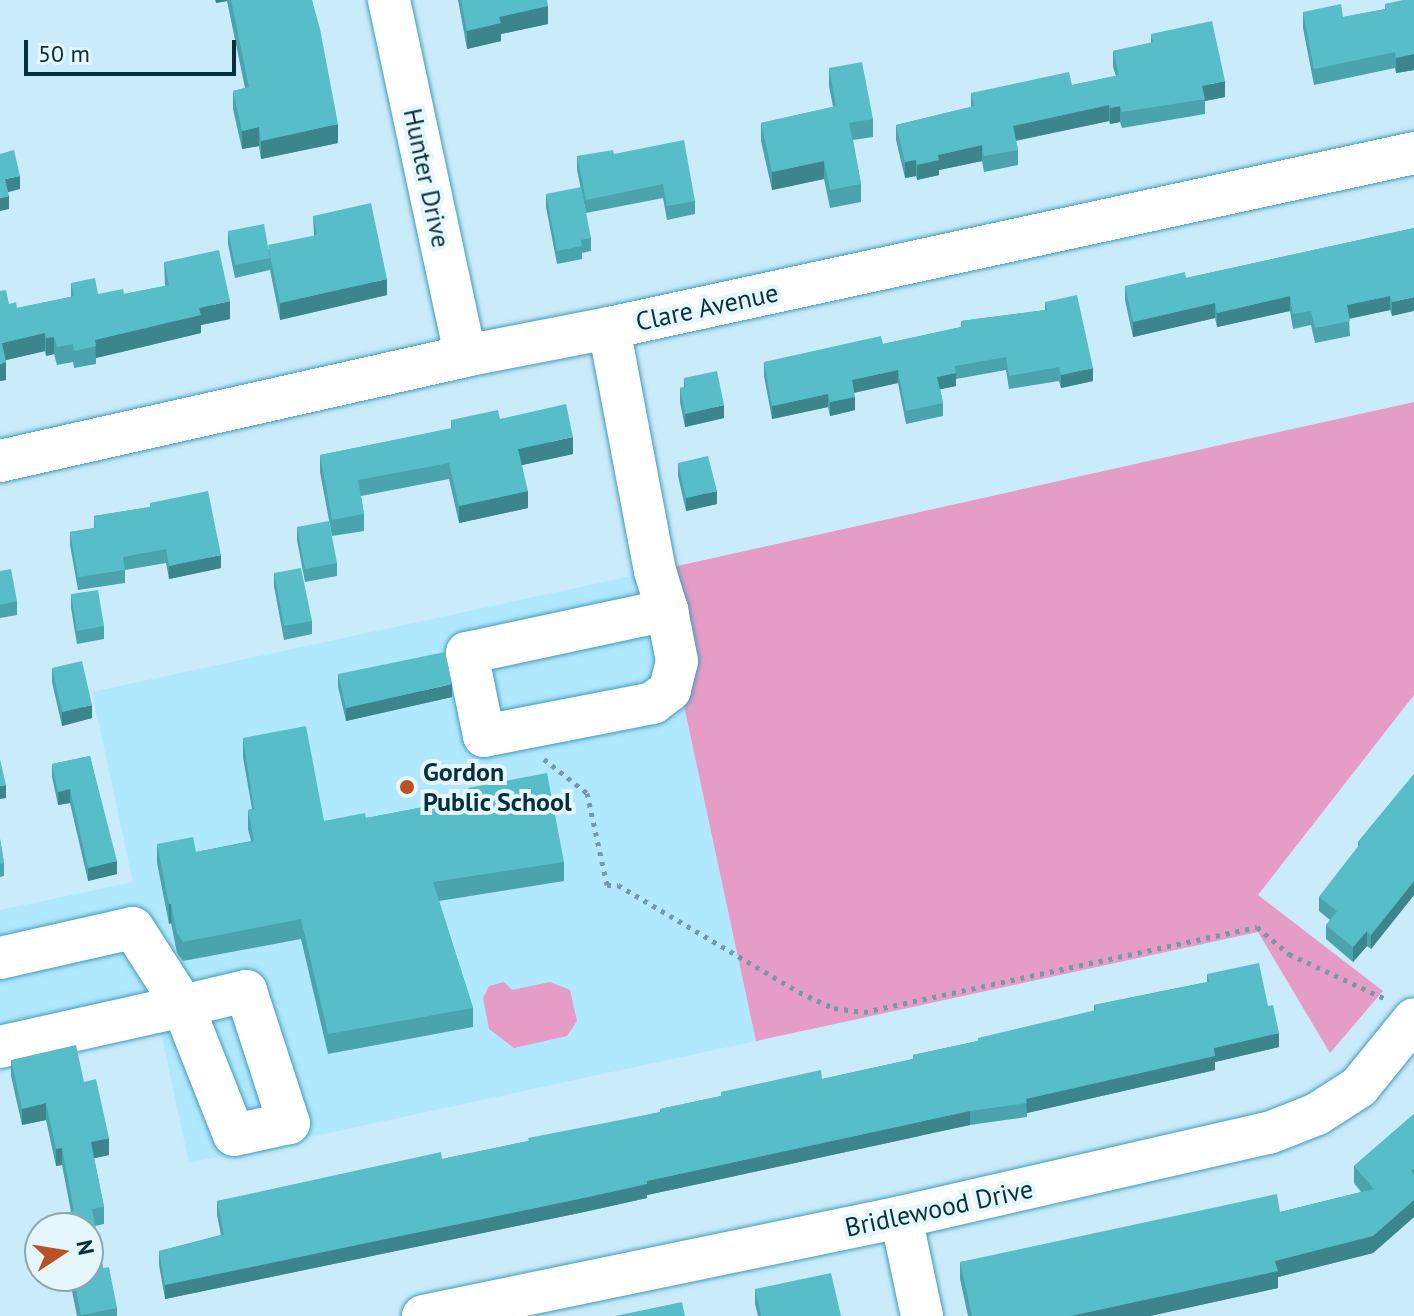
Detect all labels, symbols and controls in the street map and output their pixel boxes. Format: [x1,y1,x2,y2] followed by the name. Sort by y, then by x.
[28,24,240,74] scale bar
[38,38,90,69] text: 50 m
[397,106,457,250] street label: Hunter Drive
[633,277,781,337] street label: Clare Avenue
[423,756,572,818] place label: Gordon Public School
[398,778,416,796] marker: Gordon Public School
[842,1173,1036,1243] street label: Bridlewood Drive
[24,1212,104,1292] north arrow
[70,1237,101,1257] text: N

